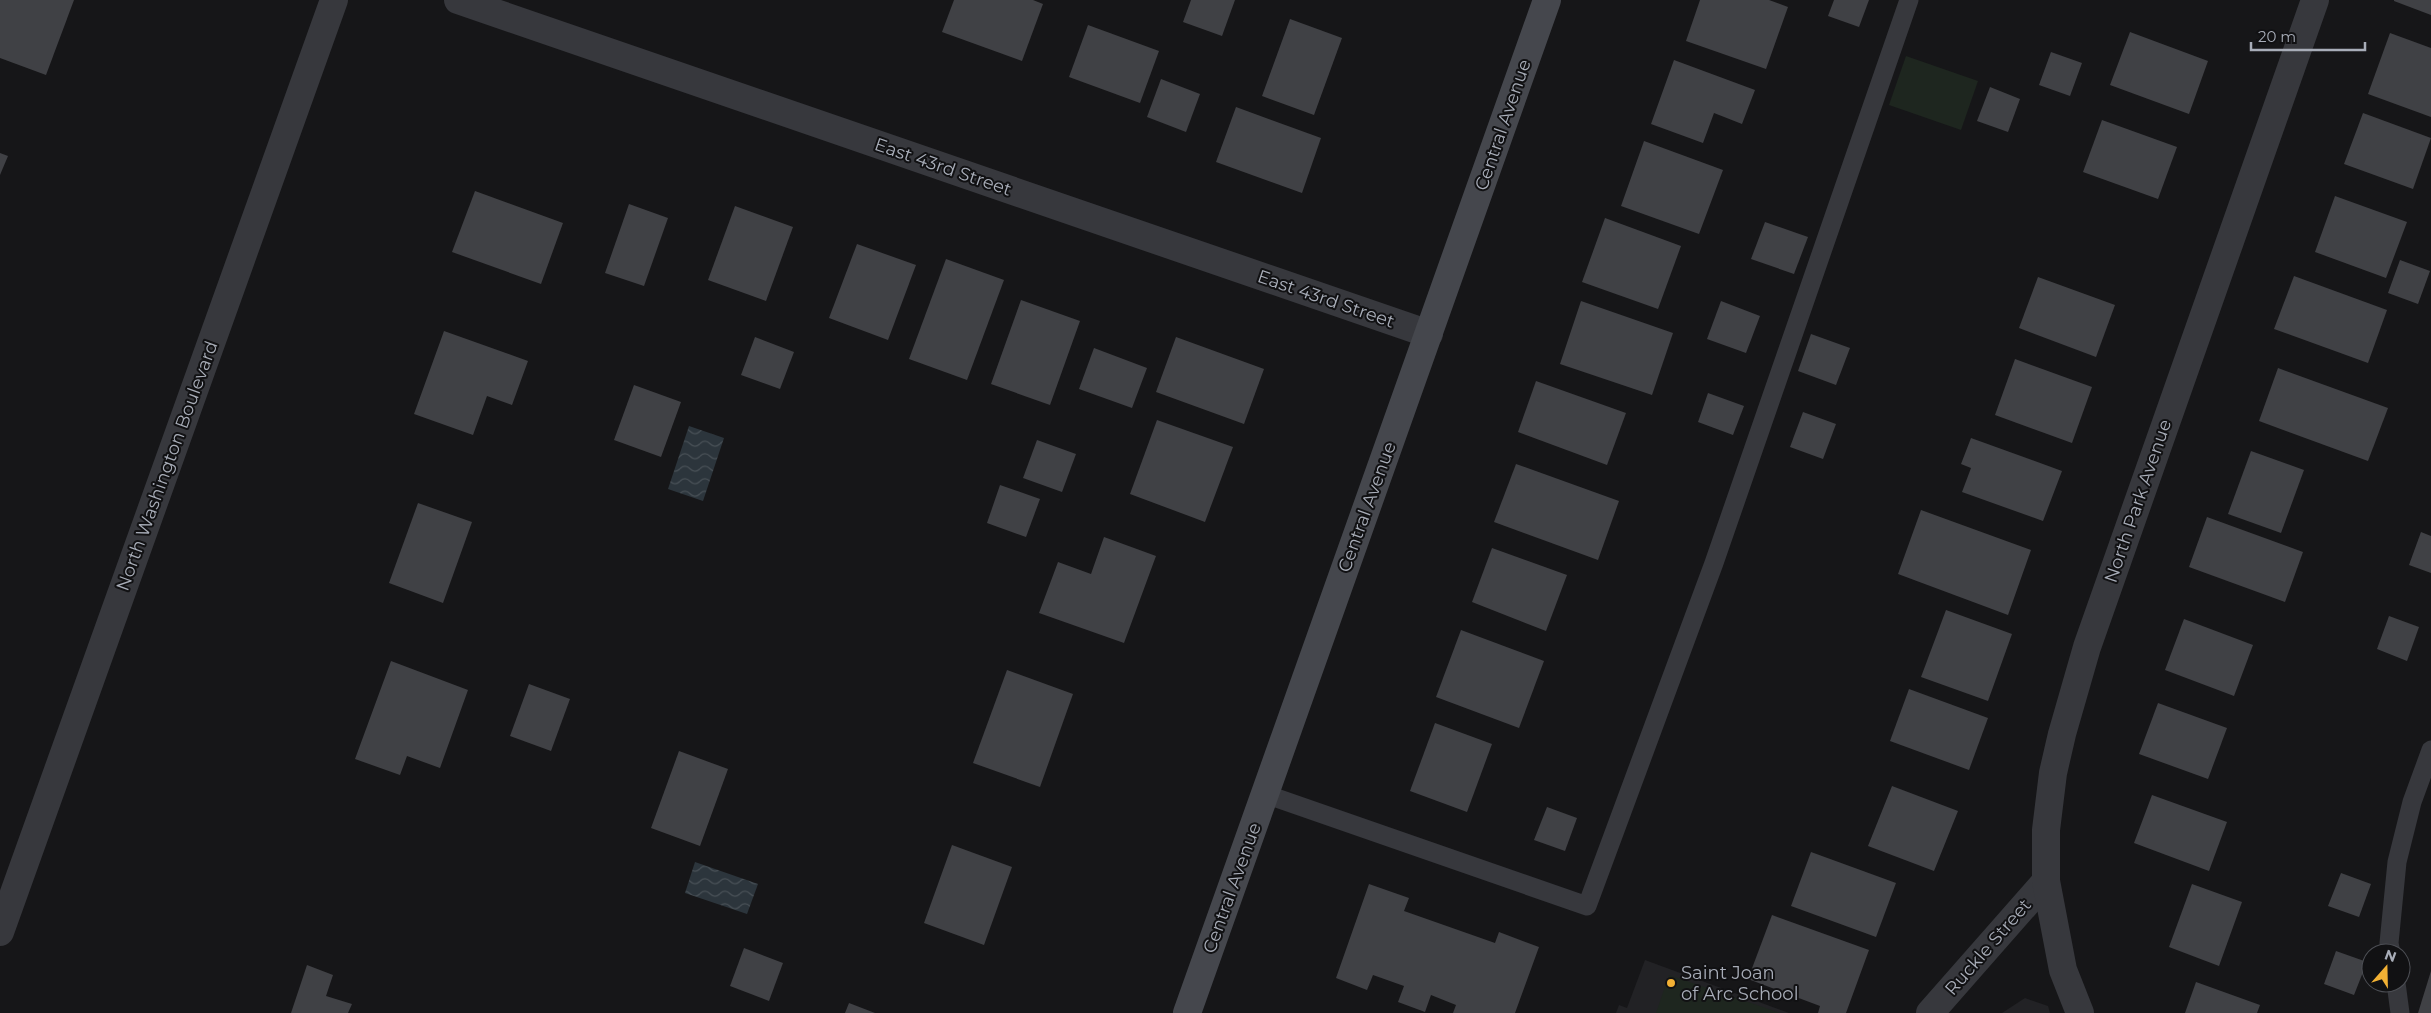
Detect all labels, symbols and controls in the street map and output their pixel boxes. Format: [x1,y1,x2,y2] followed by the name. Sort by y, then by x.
[2251,20,2365,52] scale bar
[2258,27,2296,46] text: 20 m
[1470,56,1536,193] street label: Central Avenue
[872,133,1014,201] street label: East 43rd Street
[1255,265,1397,333] street label: East 43rd Street
[111,338,223,594] street label: North Washington Boulevard
[2100,416,2176,586] street label: North Park Avenue
[1333,439,1401,575] street label: Central Avenue
[1198,820,1266,956] street label: Central Avenue
[1940,894,2036,1000] street label: Ruckle Street
[2361,943,2411,993] north arrow
[2382,945,2399,966] text: N
[1681,962,1799,1005] place label: Saint Joan of Arc School
[1665,977,1677,989] marker: Saint Joan of Arc School

